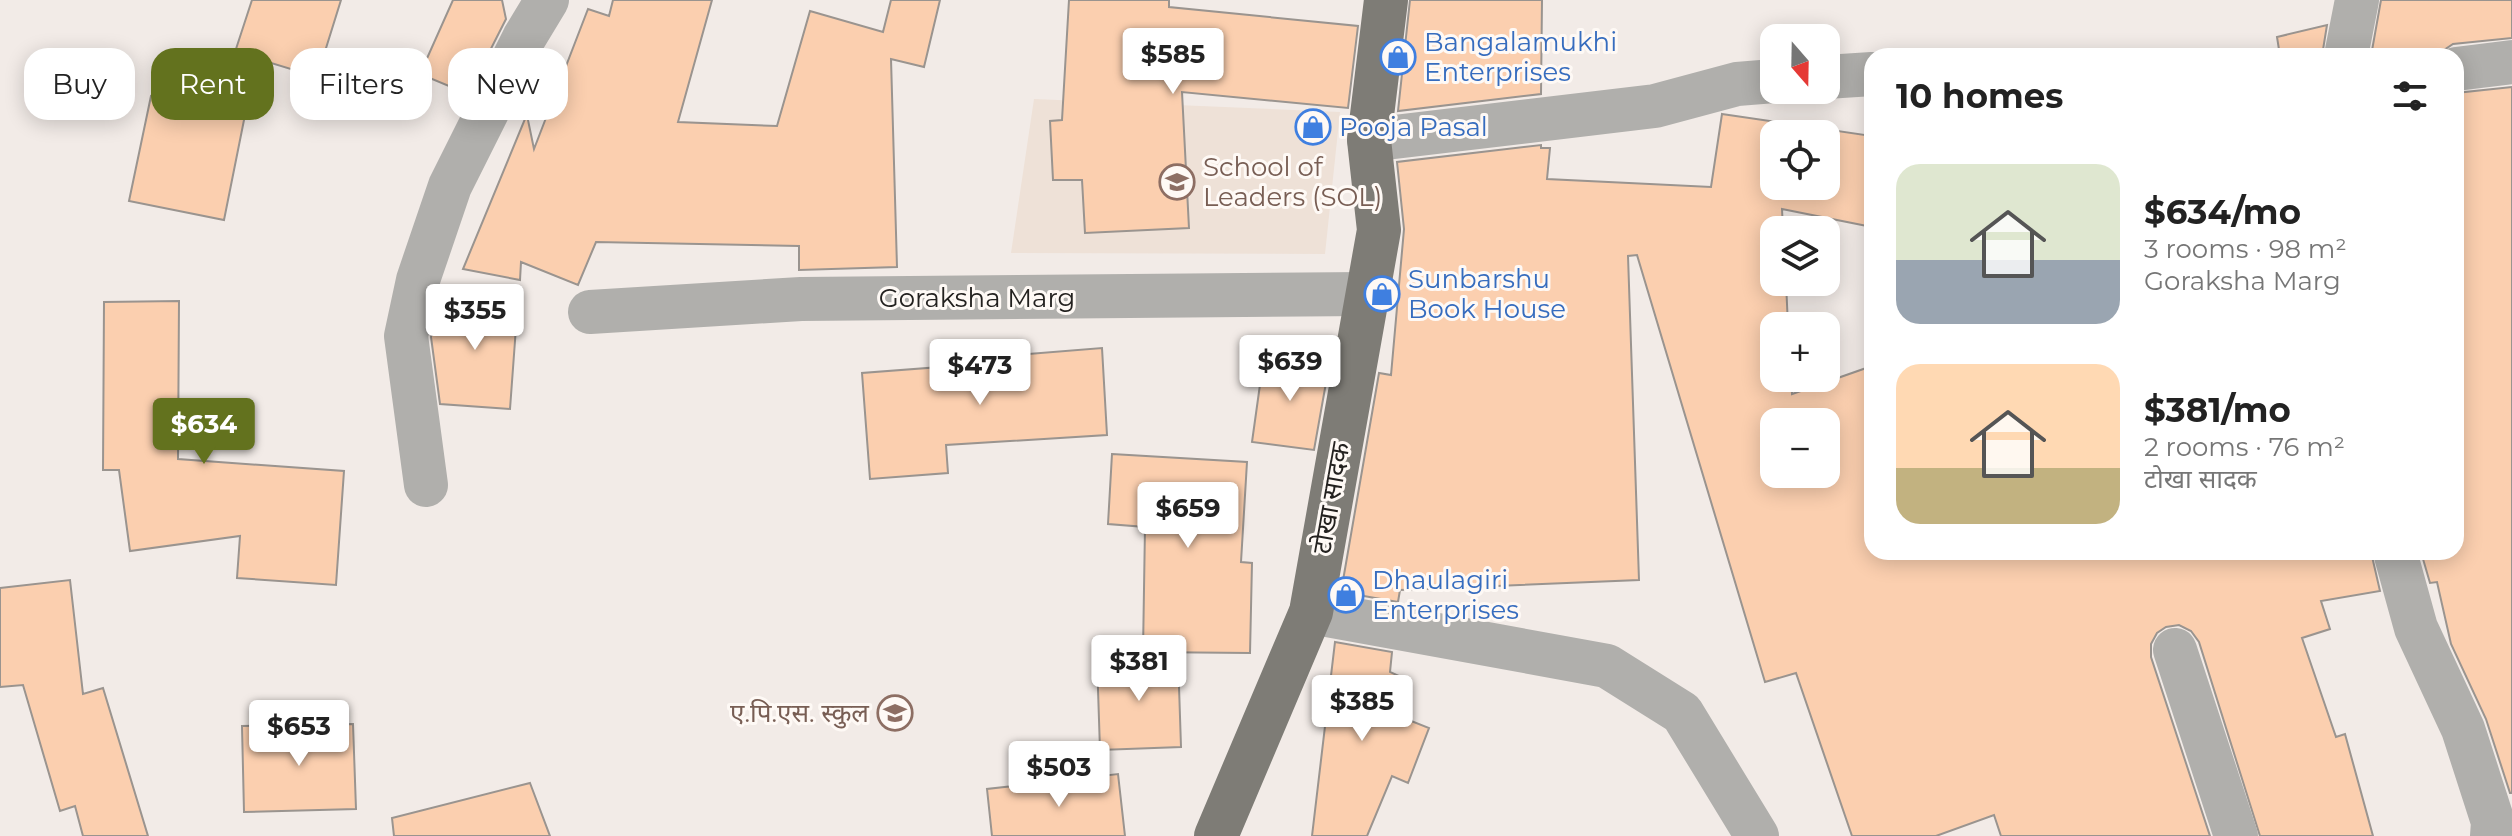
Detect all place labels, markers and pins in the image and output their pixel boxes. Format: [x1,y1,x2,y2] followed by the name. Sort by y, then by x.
[1424,26,1617,88] place label: Bangalamukhi Enterprises
[1126,28,1220,96] pin: $585
[1379,38,1417,76] shop icon: Bangalamukhi Enterprises
[1294,108,1332,146] shop icon: Pooja Pasal
[1339,111,1488,143] place label: Pooja Pasal
[1203,151,1382,213] place label: School of Leaders (SOL)
[1158,163,1196,201] school or university icon: School of Leaders (SOL)
[1408,263,1566,325] place label: Sunbarshu Book House
[1363,275,1401,313] shop icon: Sunbarshu Book House
[428,284,522,352] pin: $355
[1243,335,1337,403] pin: $639
[933,339,1027,407] pin: $473
[157,398,251,466] pin: $634
[1141,482,1235,550] pin: $659
[1372,564,1519,626] place label: Dhaulagiri Enterprises
[1327,576,1365,614] shop icon: Dhaulagiri Enterprises
[1092,635,1186,703] pin: $381
[1315,675,1409,743] pin: $385
[876,694,914,732] school or university icon: ए.पि.एस. स्कुल
[730,697,869,729] place label: ए.पि.एस. स्कुल
[252,700,346,768] pin: $653
[1012,741,1106,809] pin: $503

